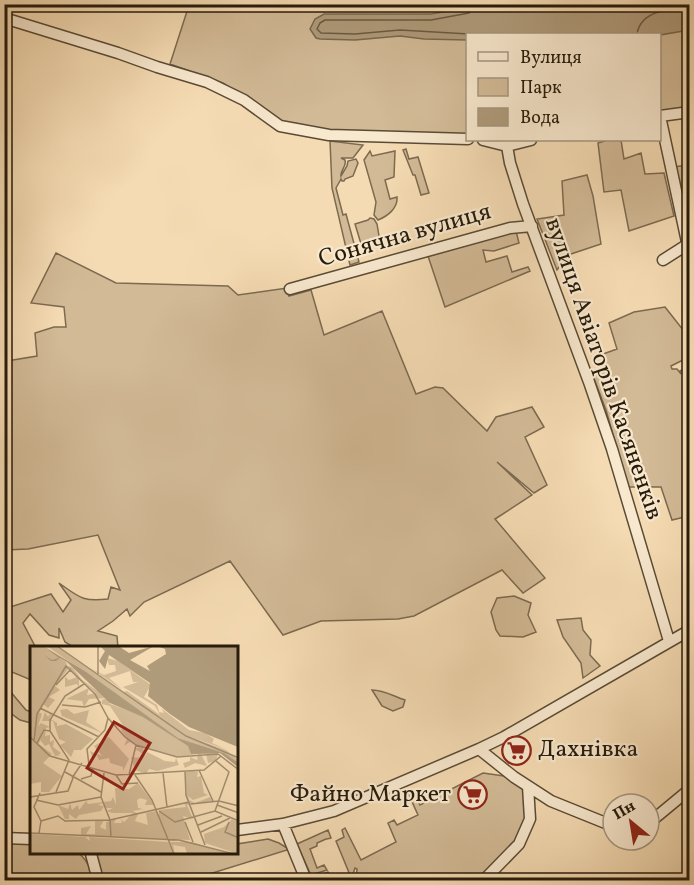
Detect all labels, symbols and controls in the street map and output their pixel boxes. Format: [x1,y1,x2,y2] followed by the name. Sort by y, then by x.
[466,33,661,141] legend
[520,46,582,71] text: Вулиця
[520,76,562,101] text: Парк
[520,106,560,131] text: Вода
[315,195,495,277] street label: Сонячна вулиця
[535,213,671,525] street label: вулиця Авіаторів Касяненків
[30,646,238,855] inset map
[538,733,638,767] place label: Дахнівка
[501,734,533,766] supermarket icon: Дахнівка
[290,778,451,812] place label: Файно Маркет
[456,779,488,811] supermarket icon: Файно Маркет
[601,792,661,852] north arrow
[609,796,640,826] text: Пн

